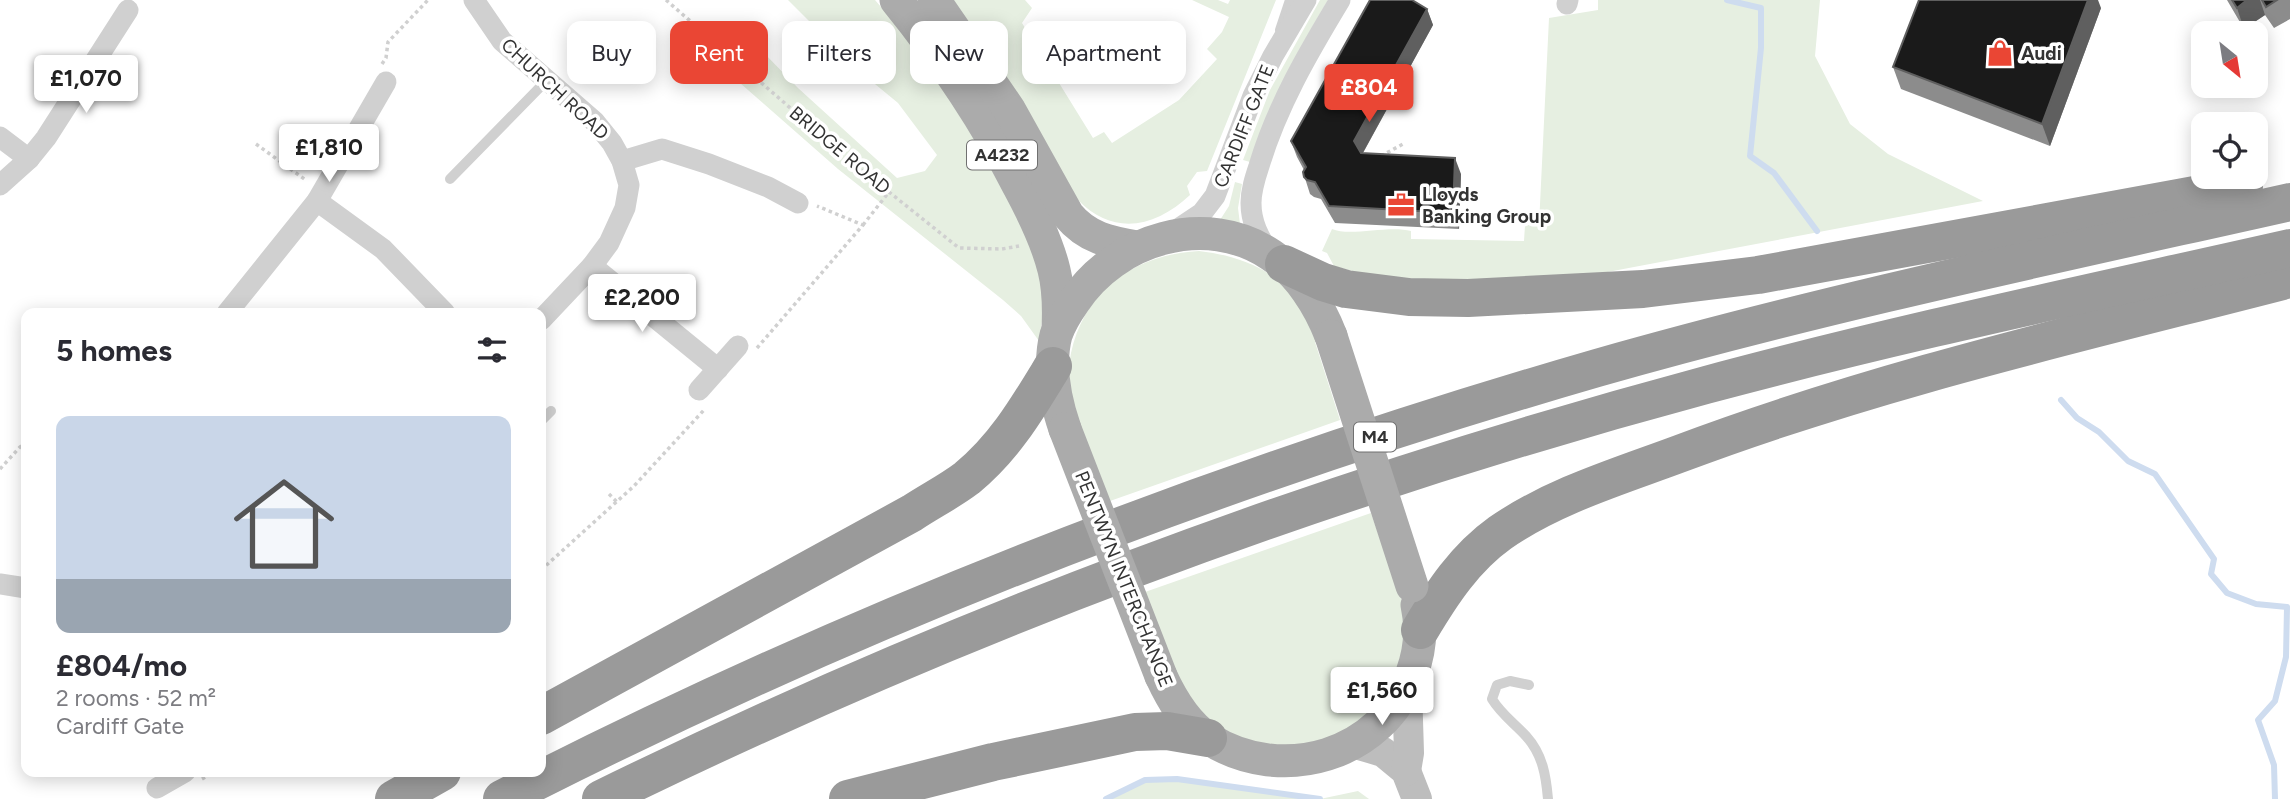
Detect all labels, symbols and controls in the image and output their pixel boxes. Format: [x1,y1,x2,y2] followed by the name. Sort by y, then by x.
[567,21,656,84] chip: Buy
[670,21,768,84] chip: Rent
[782,21,896,84] chip: Filters
[910,21,1008,84] chip: New
[1022,21,1186,84] chip: Apartment
[2191,21,2268,98] north arrow
[2191,21,2268,189] map controls
[496,33,614,145] street label: CHURCH ROAD
[1985,38,2015,68] shop icon: Audi
[2021,42,2062,65] place label: Audi
[29,55,143,115] pin: £1,070
[1209,61,1279,191] street label: CARDIFF GATE
[50,64,122,92] text: £1,070
[1328,64,1410,124] pin: £804
[1340,73,1398,101] text: £804
[785,101,895,199] street label: BRIDGE ROAD
[2191,112,2268,189] button: locate
[272,124,386,184] pin: £1,810
[295,133,363,161] text: £1,810
[967,140,1037,170] road number: A4232
[1422,183,1551,228] place label: Lloyds Banking Group
[1386,190,1416,220] office icon: Lloyds Banking Group
[585,274,699,334] pin: £2,200
[604,283,680,311] text: £2,200
[473,331,511,369] icon: filters
[56,332,172,369] text: 5 homes
[1354,422,1396,452] road number: M4
[221,461,347,587] icon: home
[1070,467,1178,691] street label: PENTWYN INTERCHANGE
[56,647,187,684] text: £804/mo
[1325,668,1439,727] pin: £1,560
[1347,676,1417,704] text: £1,560
[56,684,216,712] text: 2 rooms · 52 m²
[56,712,184,740] text: Cardiff Gate

